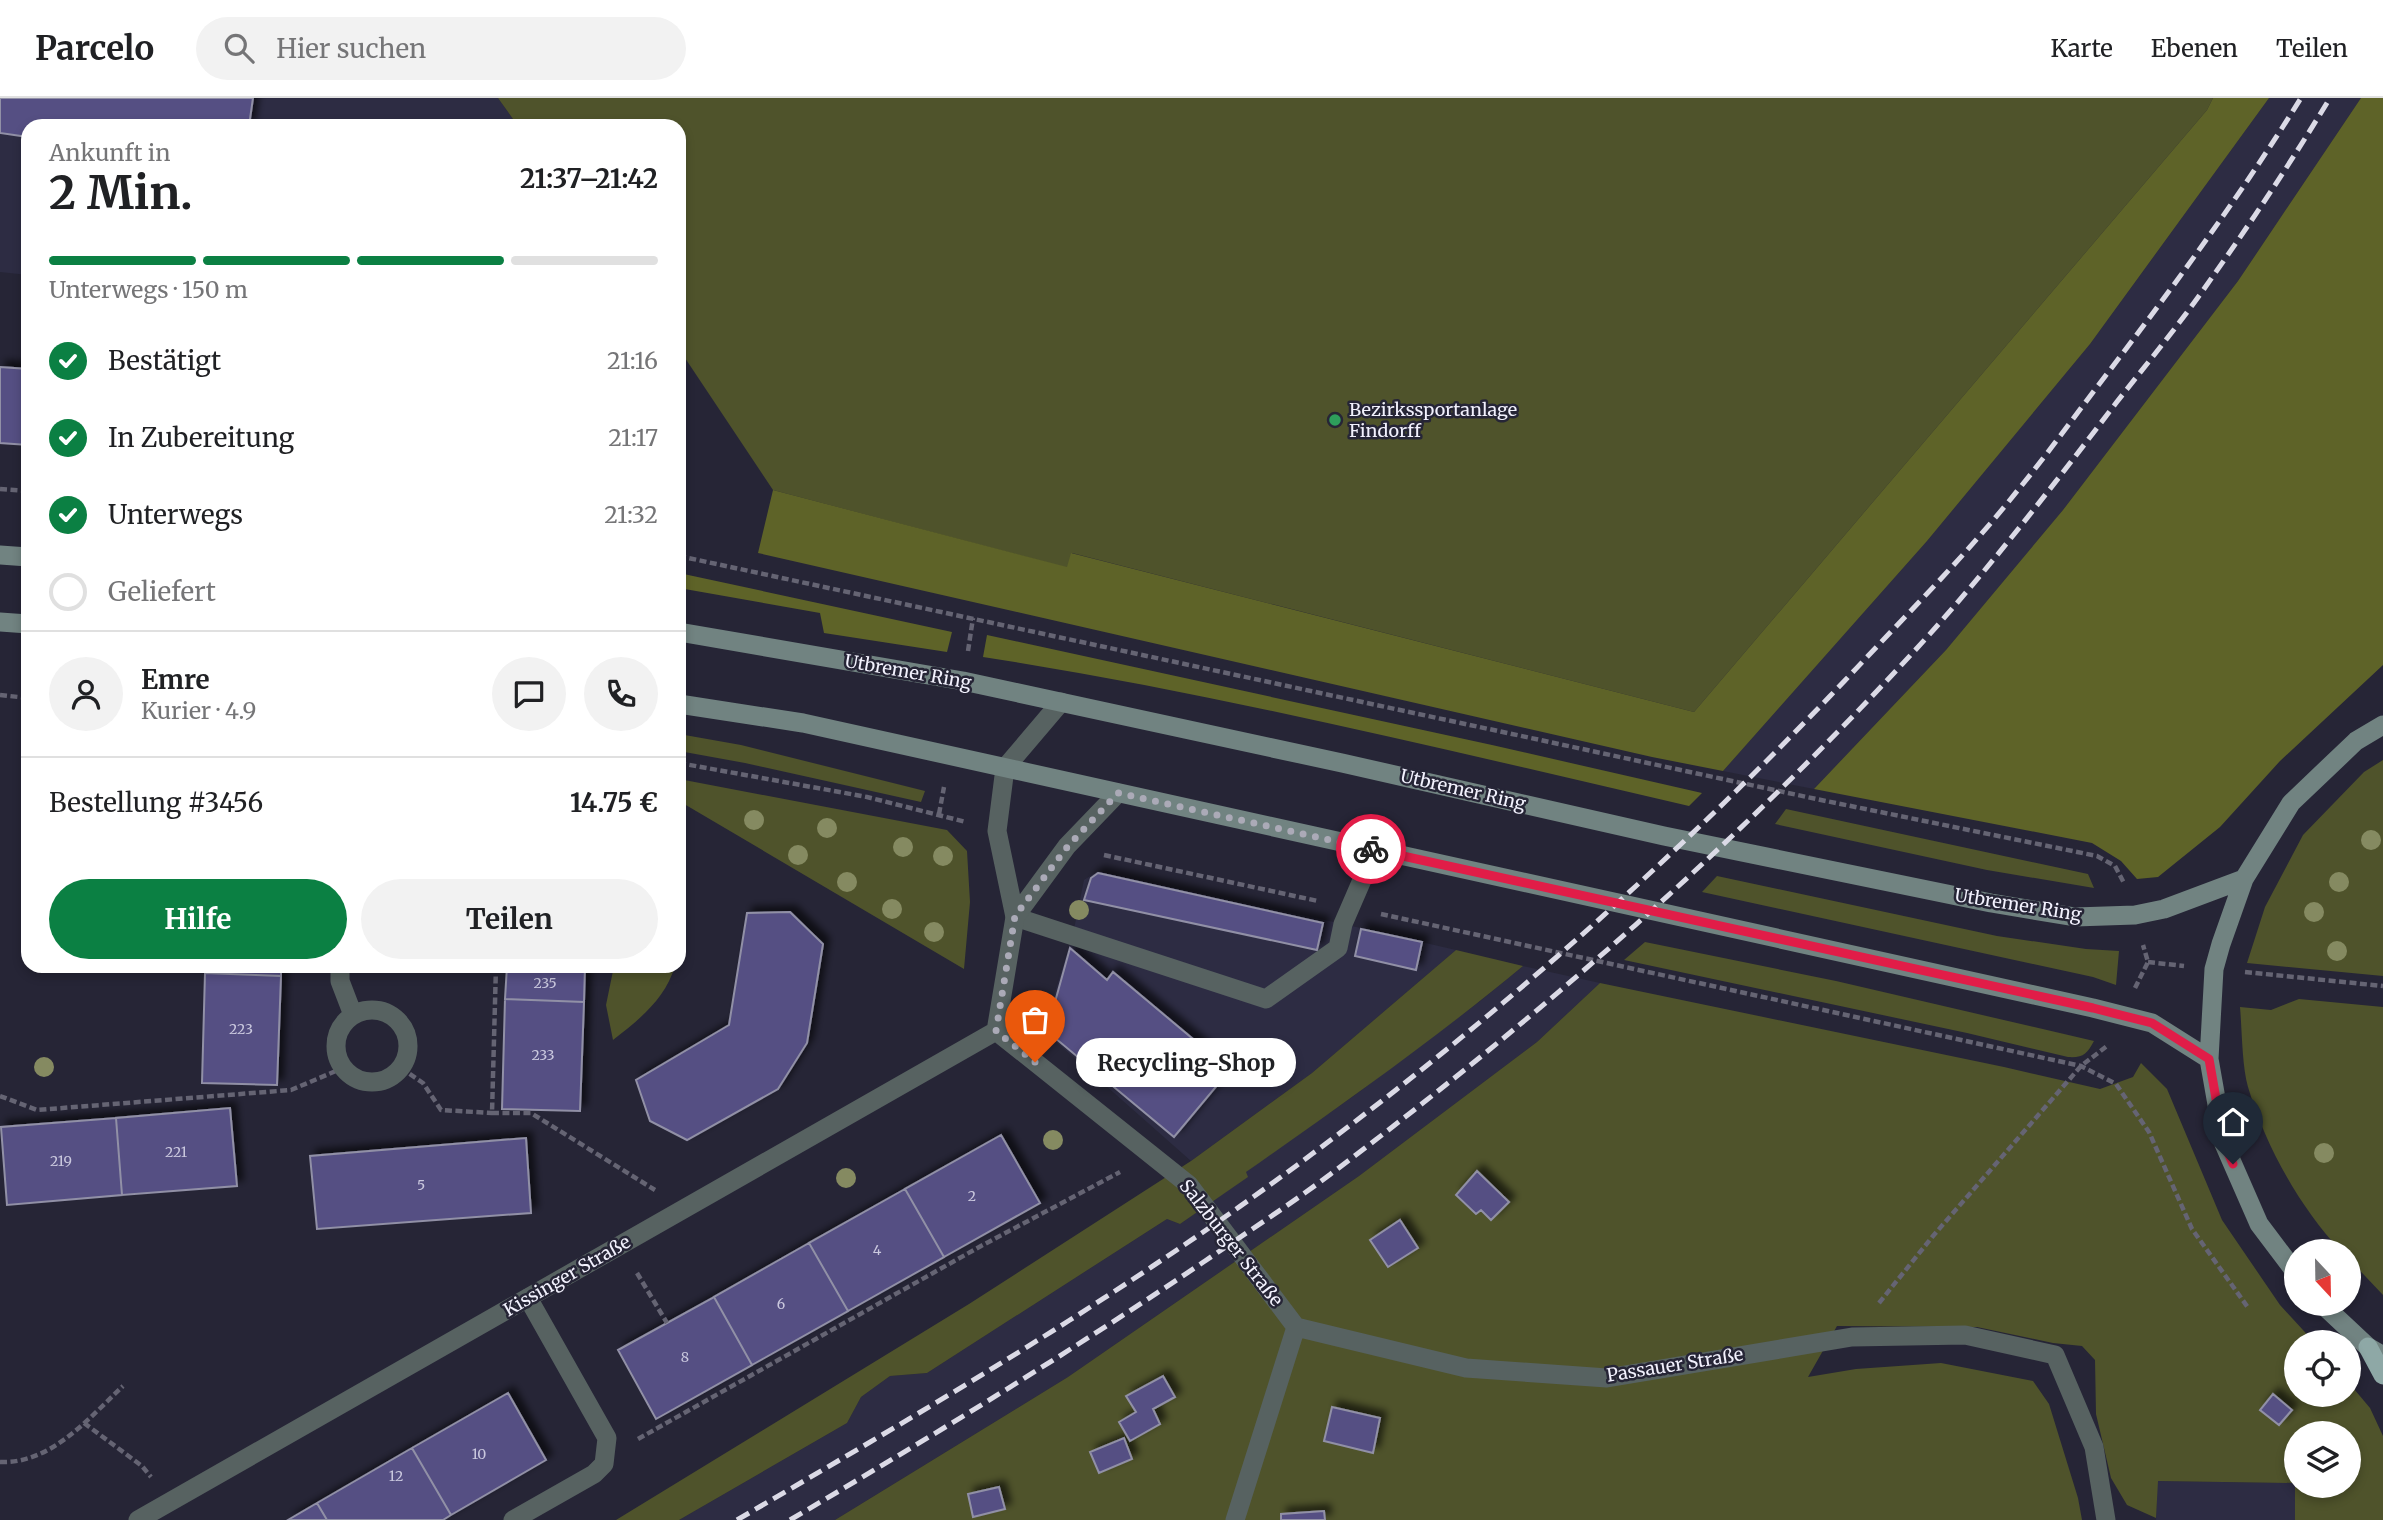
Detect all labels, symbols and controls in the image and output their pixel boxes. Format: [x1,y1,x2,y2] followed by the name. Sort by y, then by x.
[196,17,686,80] search box
[35,28,154,69] text: Parcelo
[220,29,258,67] icon: search
[276,32,426,65] text: Hier suchen
[2050,33,2113,64] text: Karte
[2151,33,2238,64] text: Ebenen
[2276,33,2348,64] text: Teilen
[49,138,171,167] text: Ankunft in
[520,162,658,195] text: 21:37–21:42
[49,164,193,222] text: 2 Min.
[49,275,248,304] text: Unterwegs · 150 m
[49,342,87,380] icon: check
[108,344,221,377] text: Bestätigt
[607,346,658,375] text: 21:16
[1349,398,1517,442] place label: Bezirkssportanlage Findorff
[1327,412,1343,428] marker: Bezirkssportanlage Findorff
[49,419,87,457] icon: check
[108,421,294,454] text: In Zubereitung
[608,423,658,452] text: 21:17
[49,496,87,534] icon: check
[108,498,243,531] text: Unterwegs
[604,500,658,529] text: 21:32
[108,575,216,608] text: Geliefert
[843,649,973,694] street label: Utbremer Ring
[49,657,123,731] button: person
[492,657,566,731] button: chat
[584,657,658,731] button: phone
[141,663,210,696] text: Emre
[141,696,256,725] text: Kurier · 4.9
[1398,764,1528,815] street label: Utbremer Ring
[49,786,263,819] text: Bestellung #3456
[570,786,658,819] text: 14.75 €
[1336,814,1406,884] courier
[1352,830,1390,868] icon: bike
[49,879,347,959] button: Hilfe
[361,879,658,959] button: Teilen
[1953,883,2083,926] street label: Utbremer Ring
[533,974,557,992] house number: 235
[1005,990,1065,1062] pin
[1016,1001,1054,1039] icon: bag
[229,1020,253,1038] house number: 223
[1077,1038,1298,1086] callout: Recycling-Shop
[531,1046,555,1064] house number: 233
[1097,1048,1275,1077] text: Recycling-Shop
[2203,1092,2263,1164] pin
[2214,1103,2252,1141] icon: home
[165,1143,187,1161] house number: 221
[50,1152,72,1170] house number: 219
[1175,1175,1288,1311] street label: Salzburger Straße
[417,1176,425,1194] house number: 5
[968,1187,976,1205] house number: 2
[499,1230,634,1321] street label: Kissinger Straße
[2284,1239,2361,1316] north arrow
[2284,1239,2361,1498] map controls
[873,1241,882,1259] house number: 4
[777,1295,785,1313] house number: 6
[2284,1330,2361,1407] button: locate
[1605,1342,1745,1387] street label: Passauer Straße
[681,1348,689,1366] house number: 8
[2284,1421,2361,1498] button: layers
[472,1445,486,1463] house number: 10
[389,1467,403,1485] house number: 12

